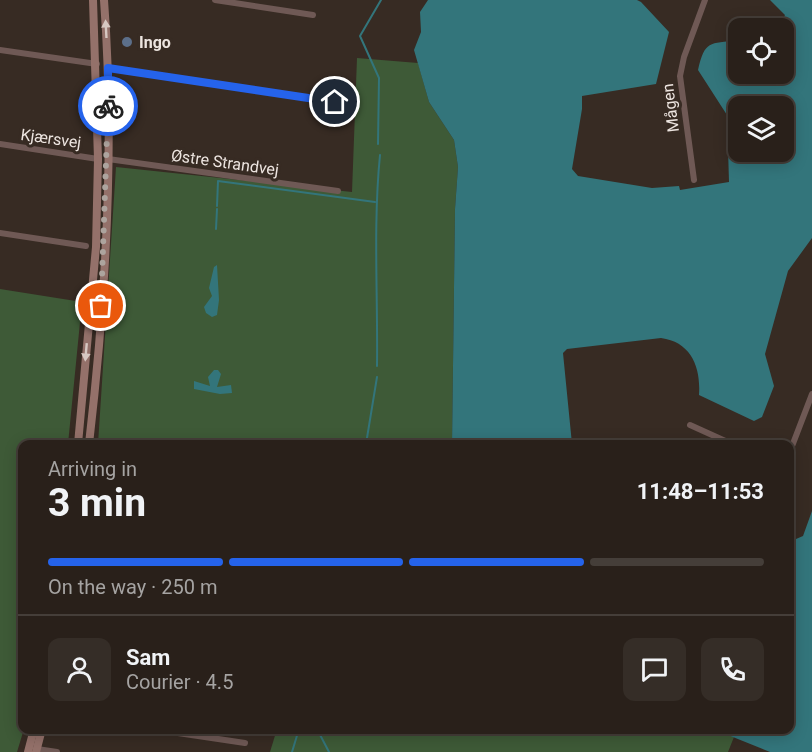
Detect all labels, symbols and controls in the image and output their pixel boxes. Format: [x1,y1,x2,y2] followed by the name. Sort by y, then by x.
[728,18,794,162] map controls
[728,18,794,84] button: locate
[101,20,110,39] one-way arrow
[139,33,171,52] place label: Ingo
[120,35,134,49] marker: Ingo
[78,76,138,136] courier
[309,76,360,127] pin
[658,82,683,133] street label: Mågen
[318,85,351,118] icon: home
[92,90,125,123] icon: bike
[728,96,794,162] button: layers
[19,125,82,152] street label: Kjærsvej
[170,146,280,179] street label: Østre Strandvej
[75,280,126,331] pin
[84,289,117,322] icon: bag
[81,342,91,361] one-way arrow
[48,457,137,481] text: Arriving in
[637,479,764,504] text: 11:48–11:53
[48,480,146,526] text: 3 min
[48,575,217,599] text: On the way · 250 m
[48,638,111,701] button: person
[623,638,686,701] button: chat
[701,638,764,701] button: phone
[126,645,170,670] text: Sam
[126,670,233,694] text: Courier · 4.5

